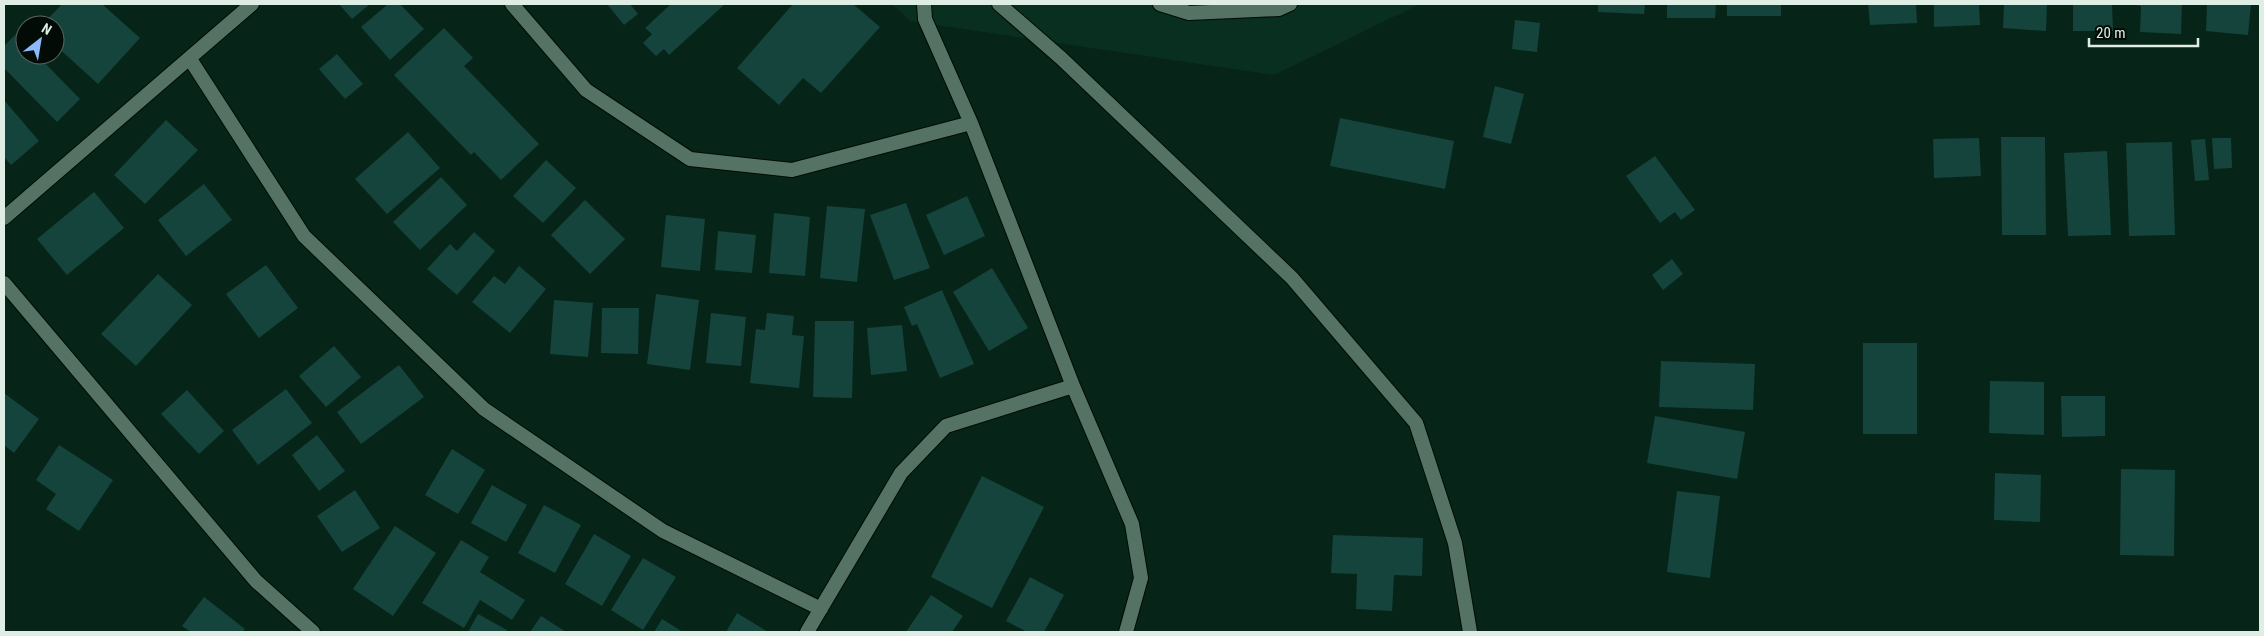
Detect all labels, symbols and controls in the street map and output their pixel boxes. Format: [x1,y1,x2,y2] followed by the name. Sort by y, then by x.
[15,15,65,65] north arrow
[2089,15,2198,47] scale bar
[39,20,54,38] text: N
[2096,24,2126,42] text: 20 m

